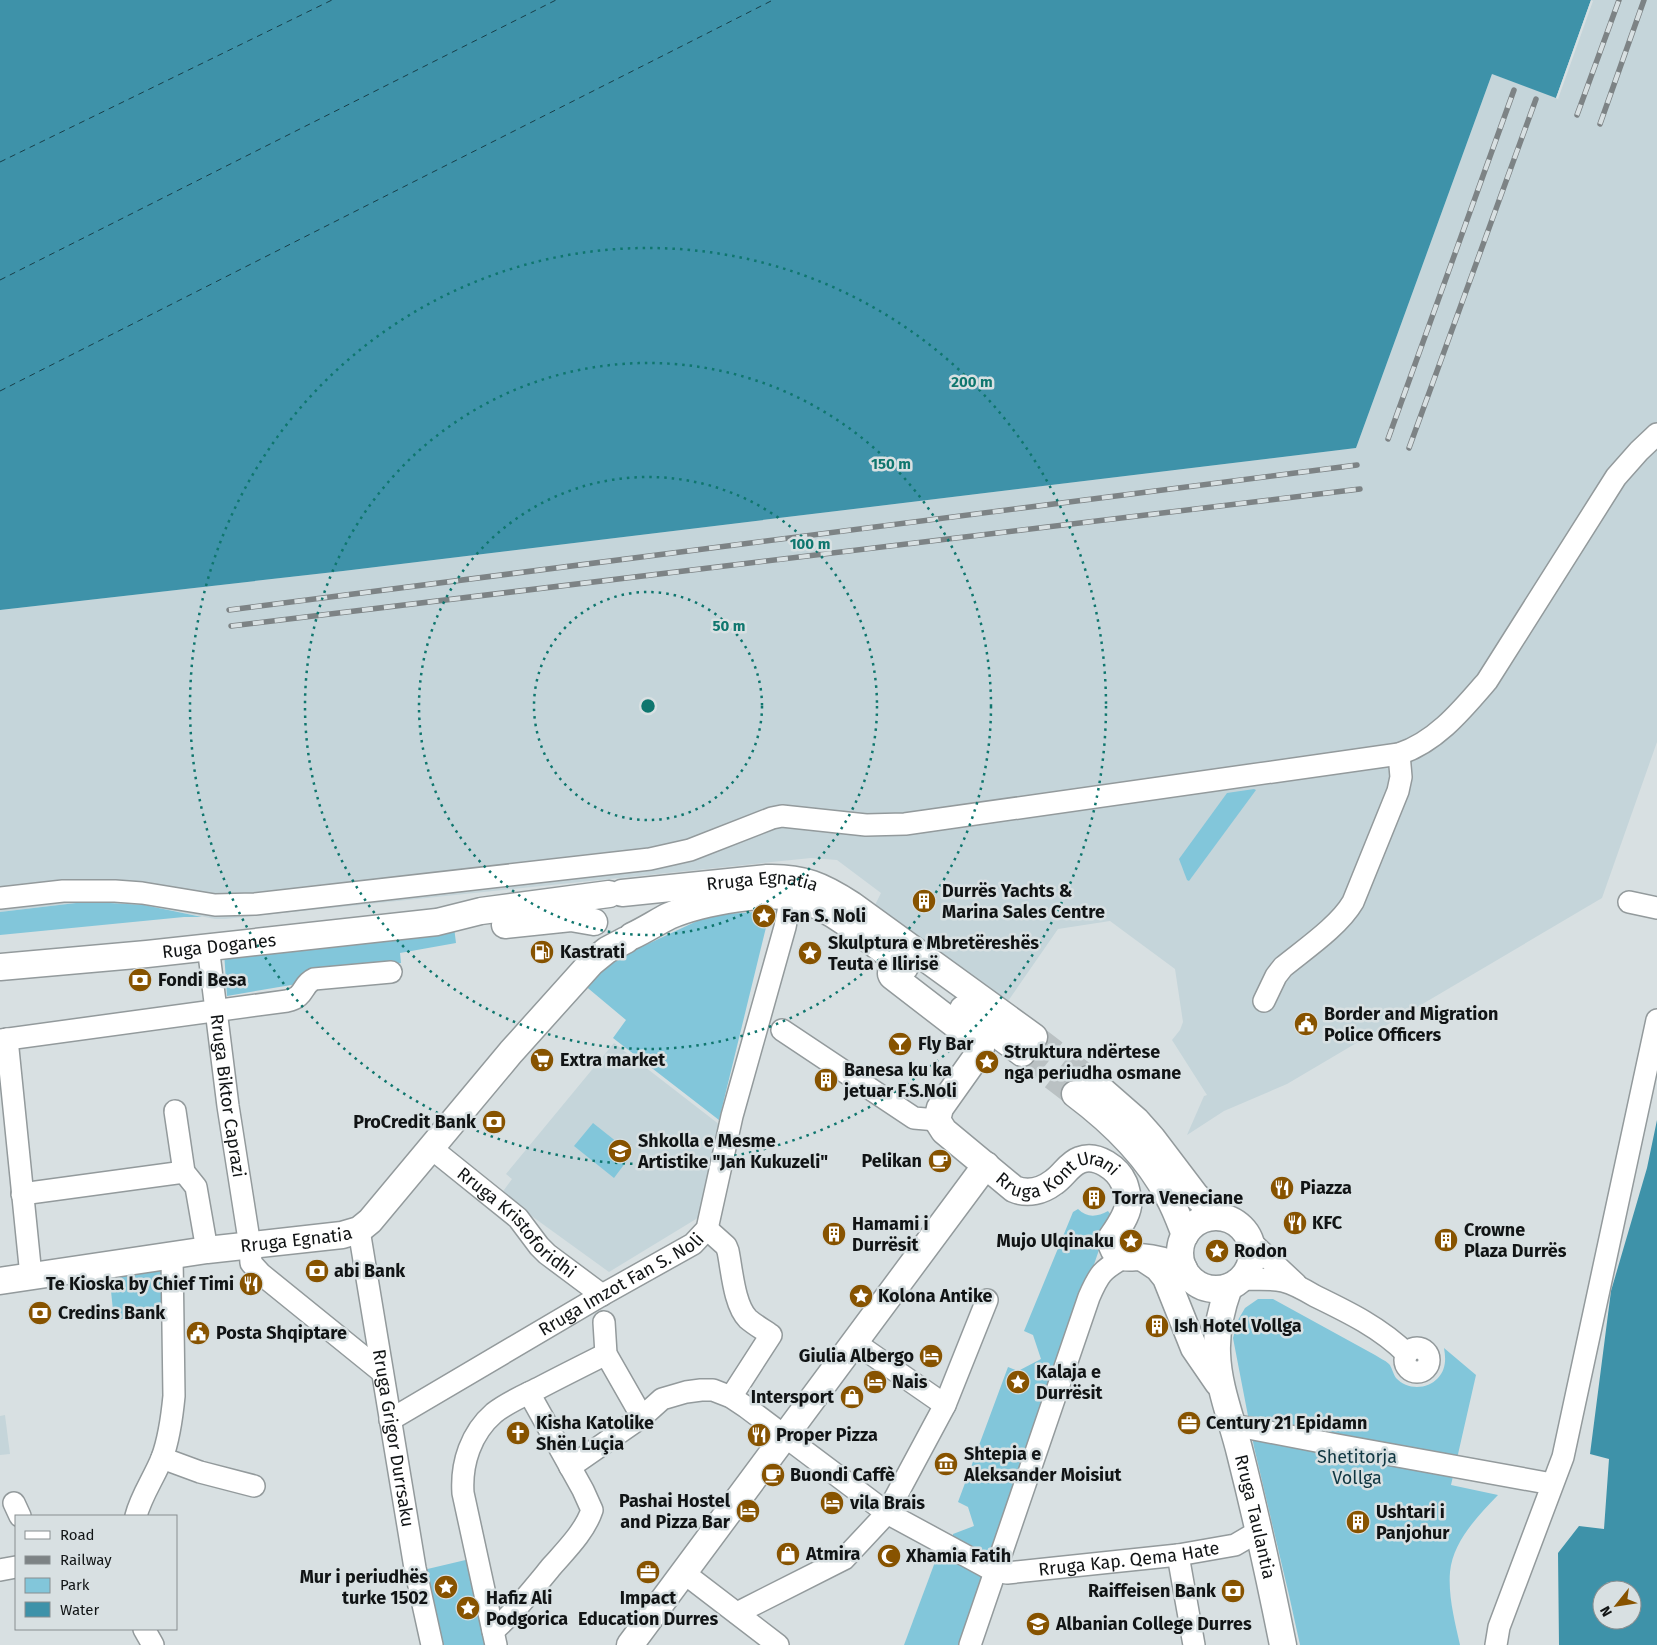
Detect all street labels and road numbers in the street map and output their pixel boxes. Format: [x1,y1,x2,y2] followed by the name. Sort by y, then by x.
[705,867,821,896] street label: Rruga Egnatia
[161,929,277,963] street label: Ruga Doganes
[206,1013,250,1179] street label: Rruga Biktor Caprazi
[991,1147,1125,1203] street label: Rruga Kont Urani
[453,1162,580,1283] street label: Rruga Kristoforidhi
[239,1222,355,1257] street label: Rruga Egnatia
[535,1228,709,1341] street label: Rruga Imzot Fan S. Noli
[368,1348,419,1529] street label: Rruga Grigor Durrsaku
[1230,1452,1280,1581] street label: Rruga Taulantia
[1037,1537,1221,1581] street label: Rruga Kap. Qema Hate

